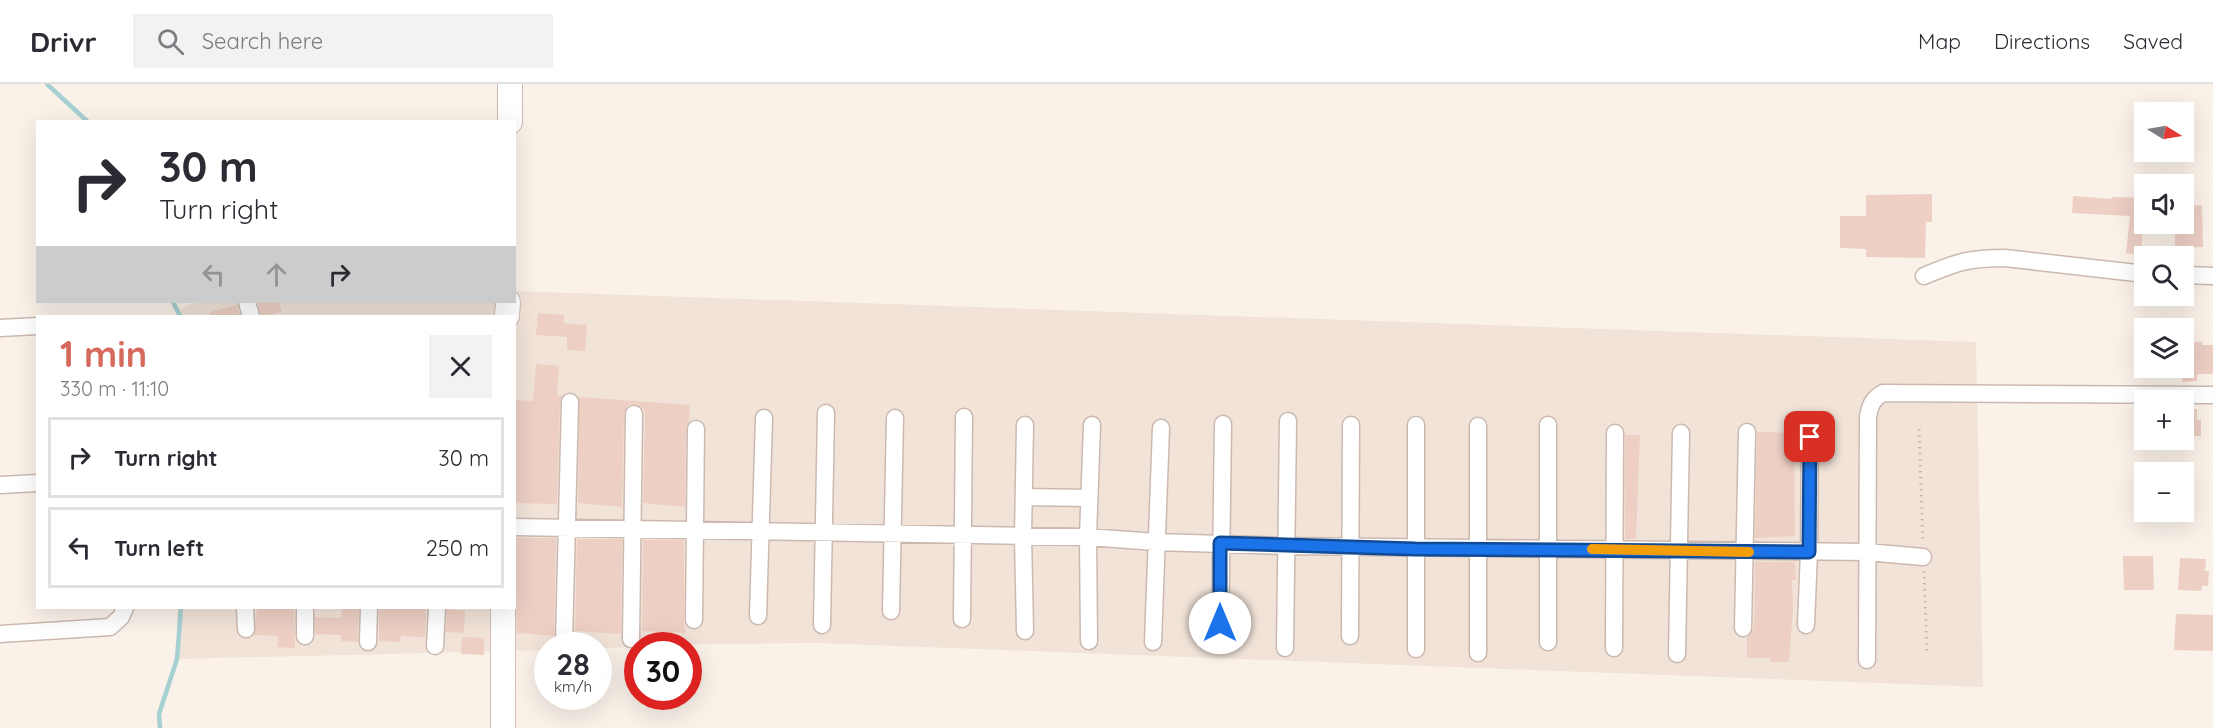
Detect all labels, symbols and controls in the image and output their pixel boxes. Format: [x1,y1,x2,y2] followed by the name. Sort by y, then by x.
[133,14,553,68] search box
[30,24,97,59] text: Drivr
[154,25,187,58] icon: search
[202,27,323,55] text: Search here
[1918,28,1961,54] text: Map
[1994,28,2090,54] text: Directions
[2123,28,2183,54] text: Saved
[2134,102,2194,162] north arrow
[2134,102,2194,522] map controls
[159,140,258,193] text: 30 m
[60,144,138,222] icon: right
[2134,174,2194,234] button: sound
[159,192,278,226] text: Turn right
[2134,246,2194,306] button: search
[197,258,230,291] icon: left
[260,258,293,291] icon: ahead
[323,258,356,291] icon: right
[2134,318,2194,378] button: layers
[60,331,147,376] text: 1 min
[429,335,492,398] button: close
[60,376,169,401] text: 330 m · 11:10
[2134,390,2194,450] button: +
[1784,411,1835,462] pin
[1793,420,1826,453] icon: arrive
[63,441,96,474] icon: right
[114,444,218,472] text: Turn right
[438,444,489,472] text: 30 m
[2134,462,2194,522] button: −
[63,531,96,564] icon: left
[114,534,204,562] text: Turn left
[426,534,489,562] text: 250 m
[1188,591,1252,655] position arrow
[624,632,702,710] speed limit sign: 30
[556,645,590,683] text: 28
[554,677,592,696] text: km/h

